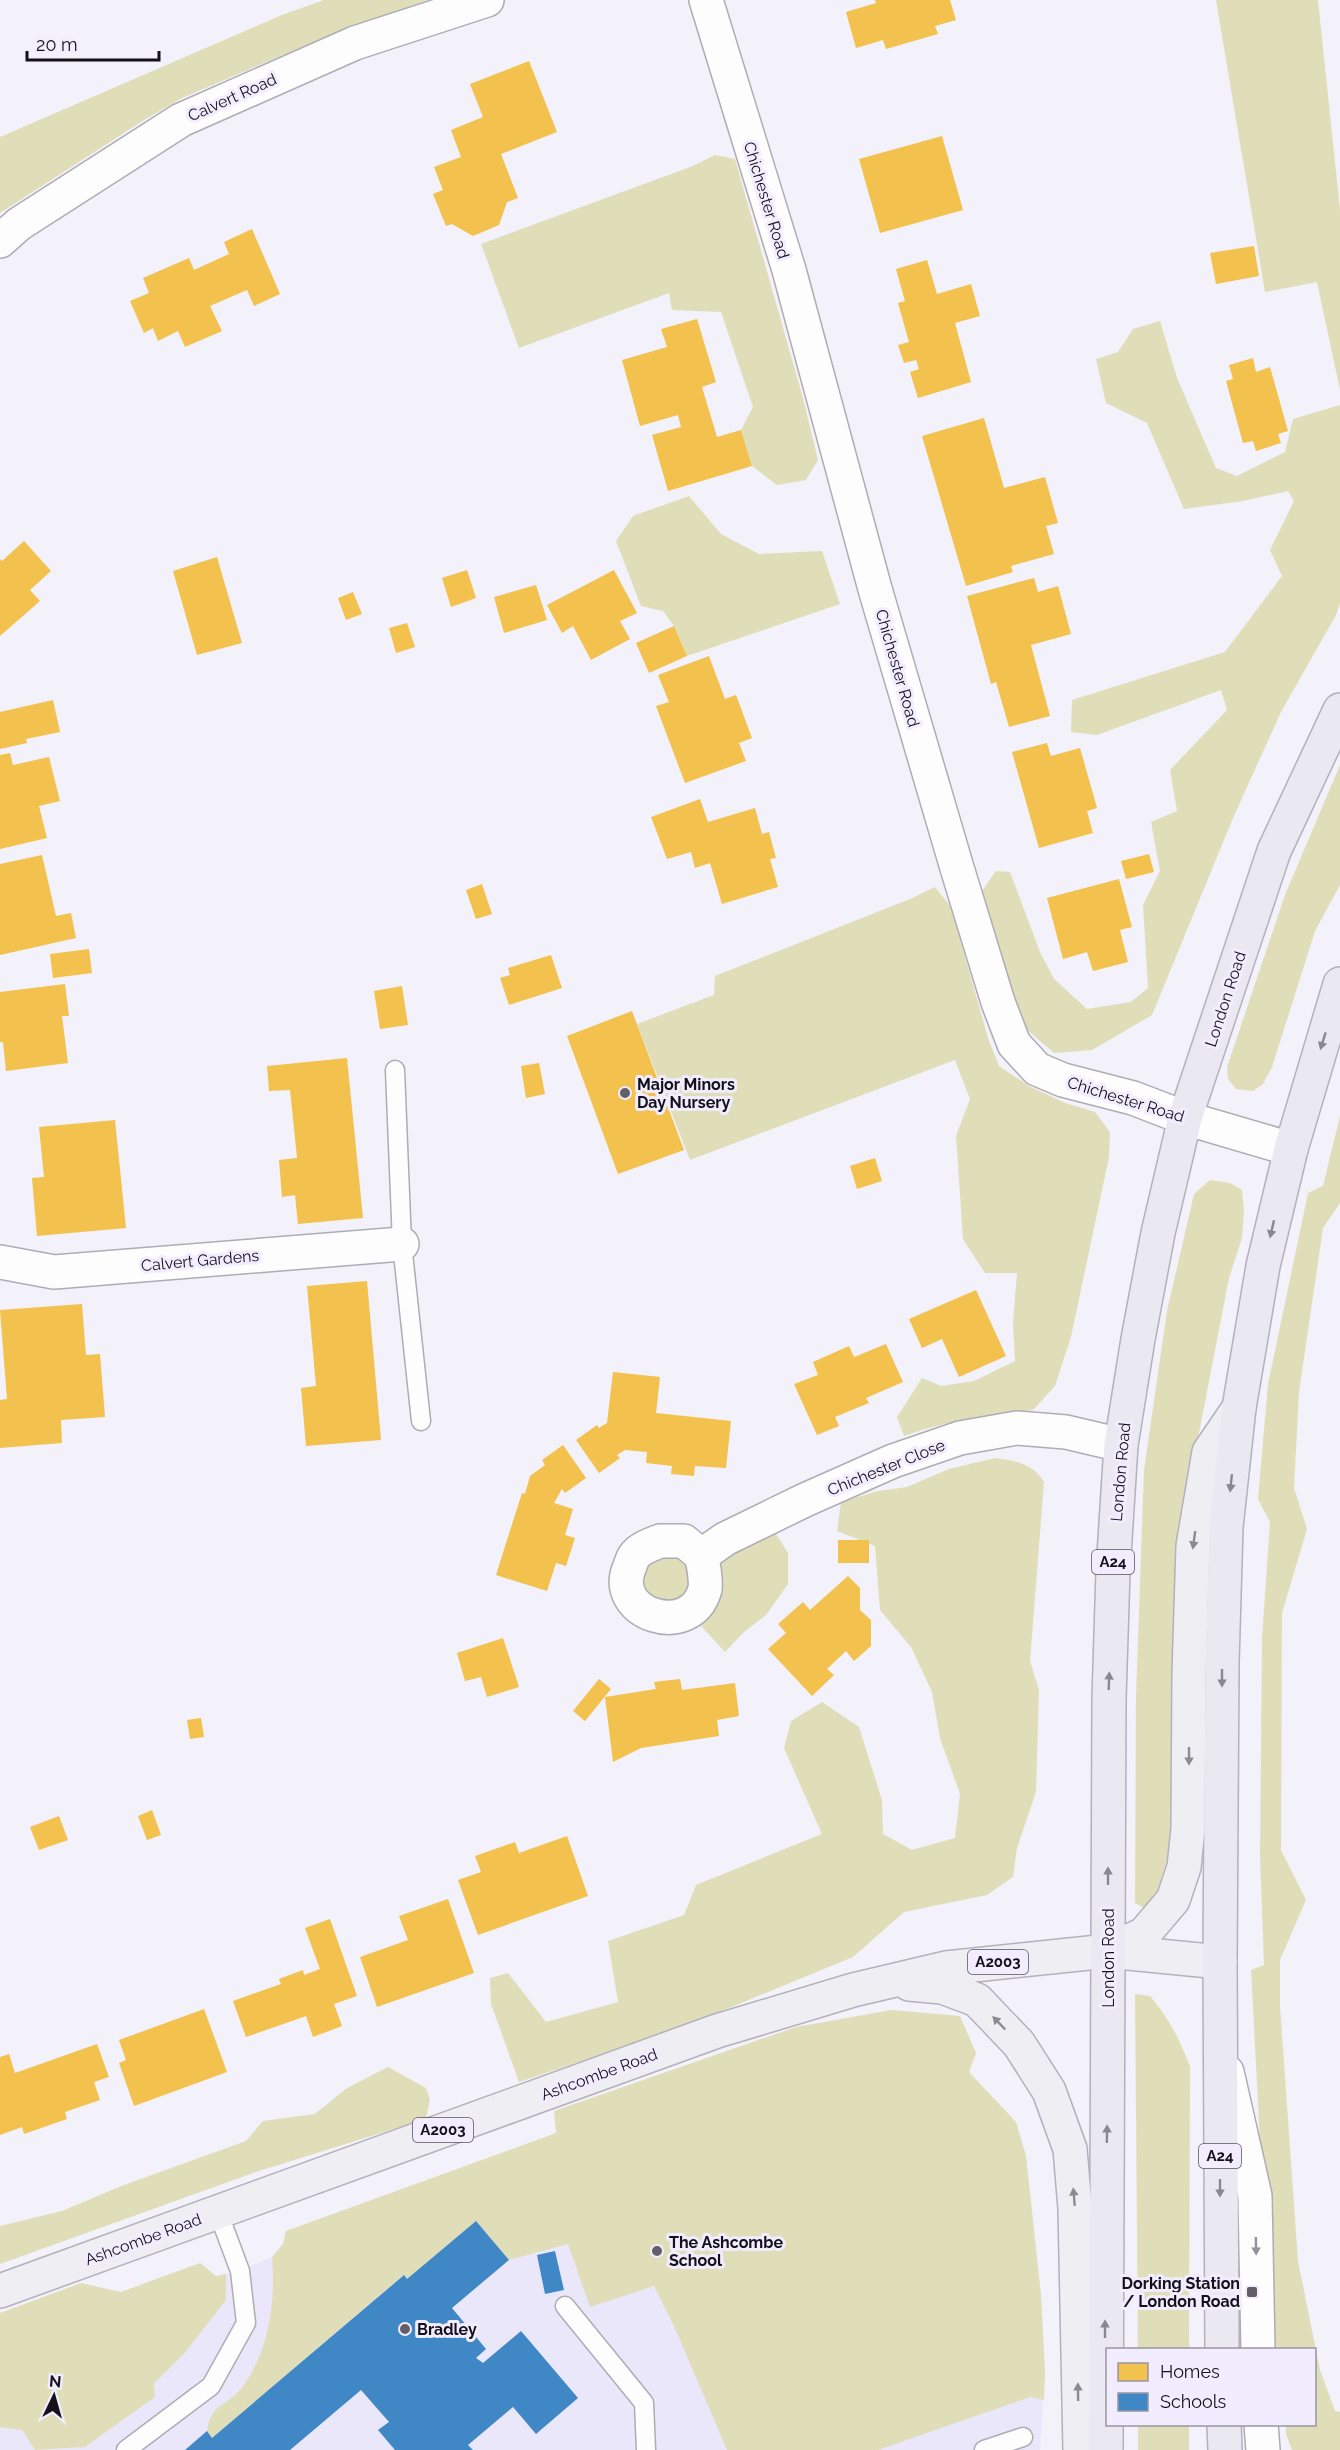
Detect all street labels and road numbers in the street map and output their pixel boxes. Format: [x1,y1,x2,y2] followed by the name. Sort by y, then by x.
[185,69,279,125] street label: Calvert Road
[740,139,793,261] street label: Chichester Road
[872,607,923,729] street label: Chichester Road
[1201,949,1250,1049] street label: London Road
[1065,1073,1187,1126] street label: Chichester Road
[140,1246,260,1275] street label: Calvert Gardens
[1107,1422,1134,1522] street label: London Road
[825,1435,948,1500] street label: Chichester Close
[1092,1550,1134,1574] road number: A24
[1099,1908,1118,2008] street label: London Road
[968,1950,1028,1974] road number: A2003
[538,2045,660,2104] street label: Ashcombe Road
[413,2118,473,2142] road number: A2003
[1199,2144,1241,2168] road number: A24
[82,2210,204,2269] street label: Ashcombe Road

